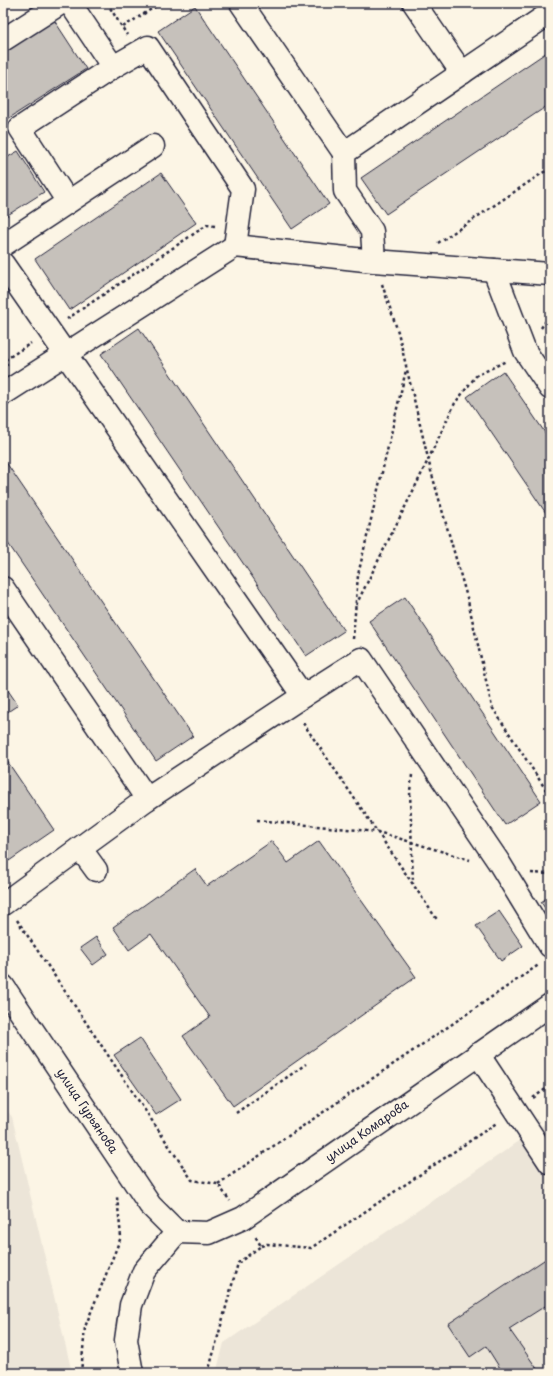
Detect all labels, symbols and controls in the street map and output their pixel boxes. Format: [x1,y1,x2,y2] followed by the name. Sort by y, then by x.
[53,1064,123,1157] street label: улица Гурьянова
[321,1094,412,1166] street label: улица Комарова

